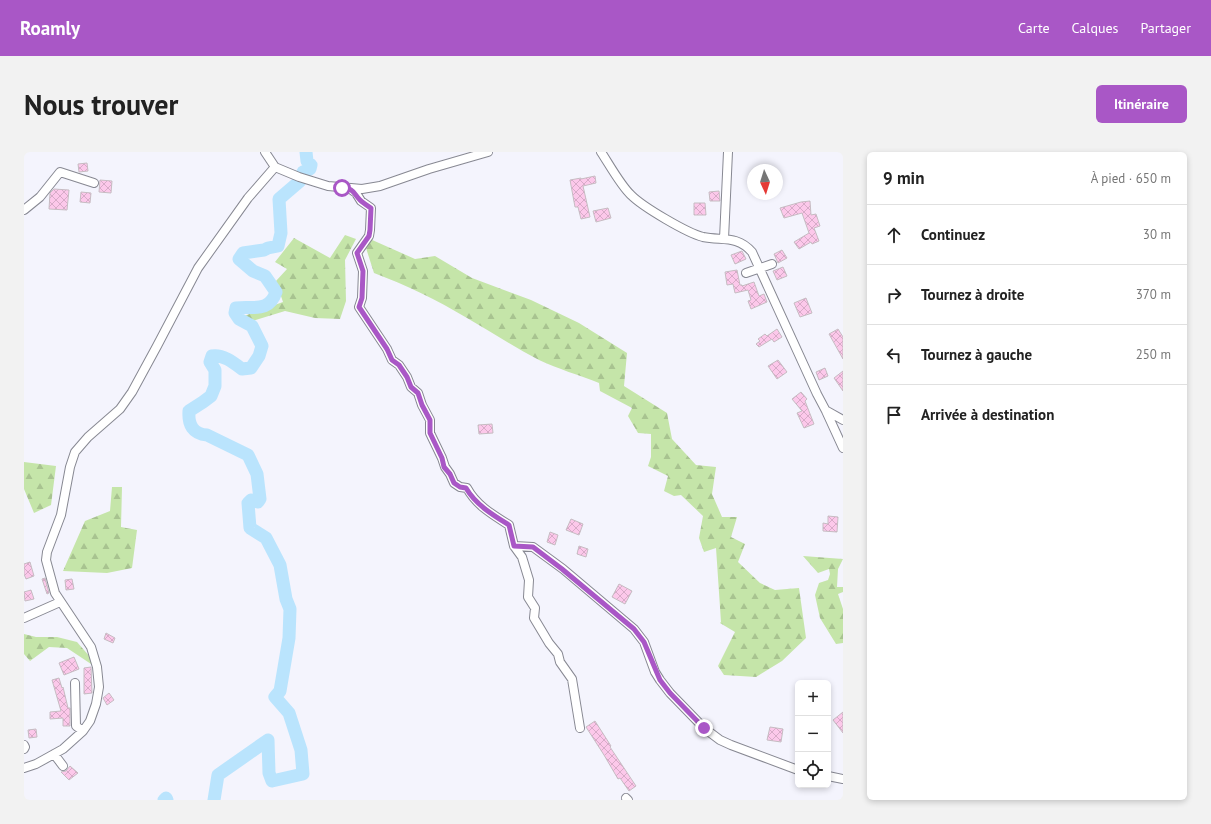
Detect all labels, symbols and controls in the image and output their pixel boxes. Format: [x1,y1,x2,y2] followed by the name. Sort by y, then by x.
[20,16,80,40] text: Roamly
[1018,19,1050,37] text: Carte
[1072,19,1118,37] text: Calques
[1140,19,1191,37] text: Partager
[1096,85,1187,123] button: Itinéraire
[24,86,178,123] text: Nous trouver
[747,164,783,200] north arrow
[883,167,924,189] text: 9 min
[1091,170,1171,187] text: À pied · 650 m
[333,179,351,197] route start
[883,224,905,246] icon: ahead
[921,225,985,244] text: Continuez
[1143,226,1171,243] text: 30 m
[883,284,905,306] icon: right
[921,285,1024,304] text: Tournez à droite
[1136,286,1171,303] text: 370 m
[883,344,905,366] icon: left
[921,345,1032,364] text: Tournez à gauche
[1136,346,1171,363] text: 250 m
[883,404,905,426] icon: arrive
[921,405,1054,424] text: Arrivée à destination
[795,680,831,788] map controls
[795,680,831,716] button: +
[795,716,831,752] button: −
[695,719,713,737] route end
[795,752,831,788] button: locate

